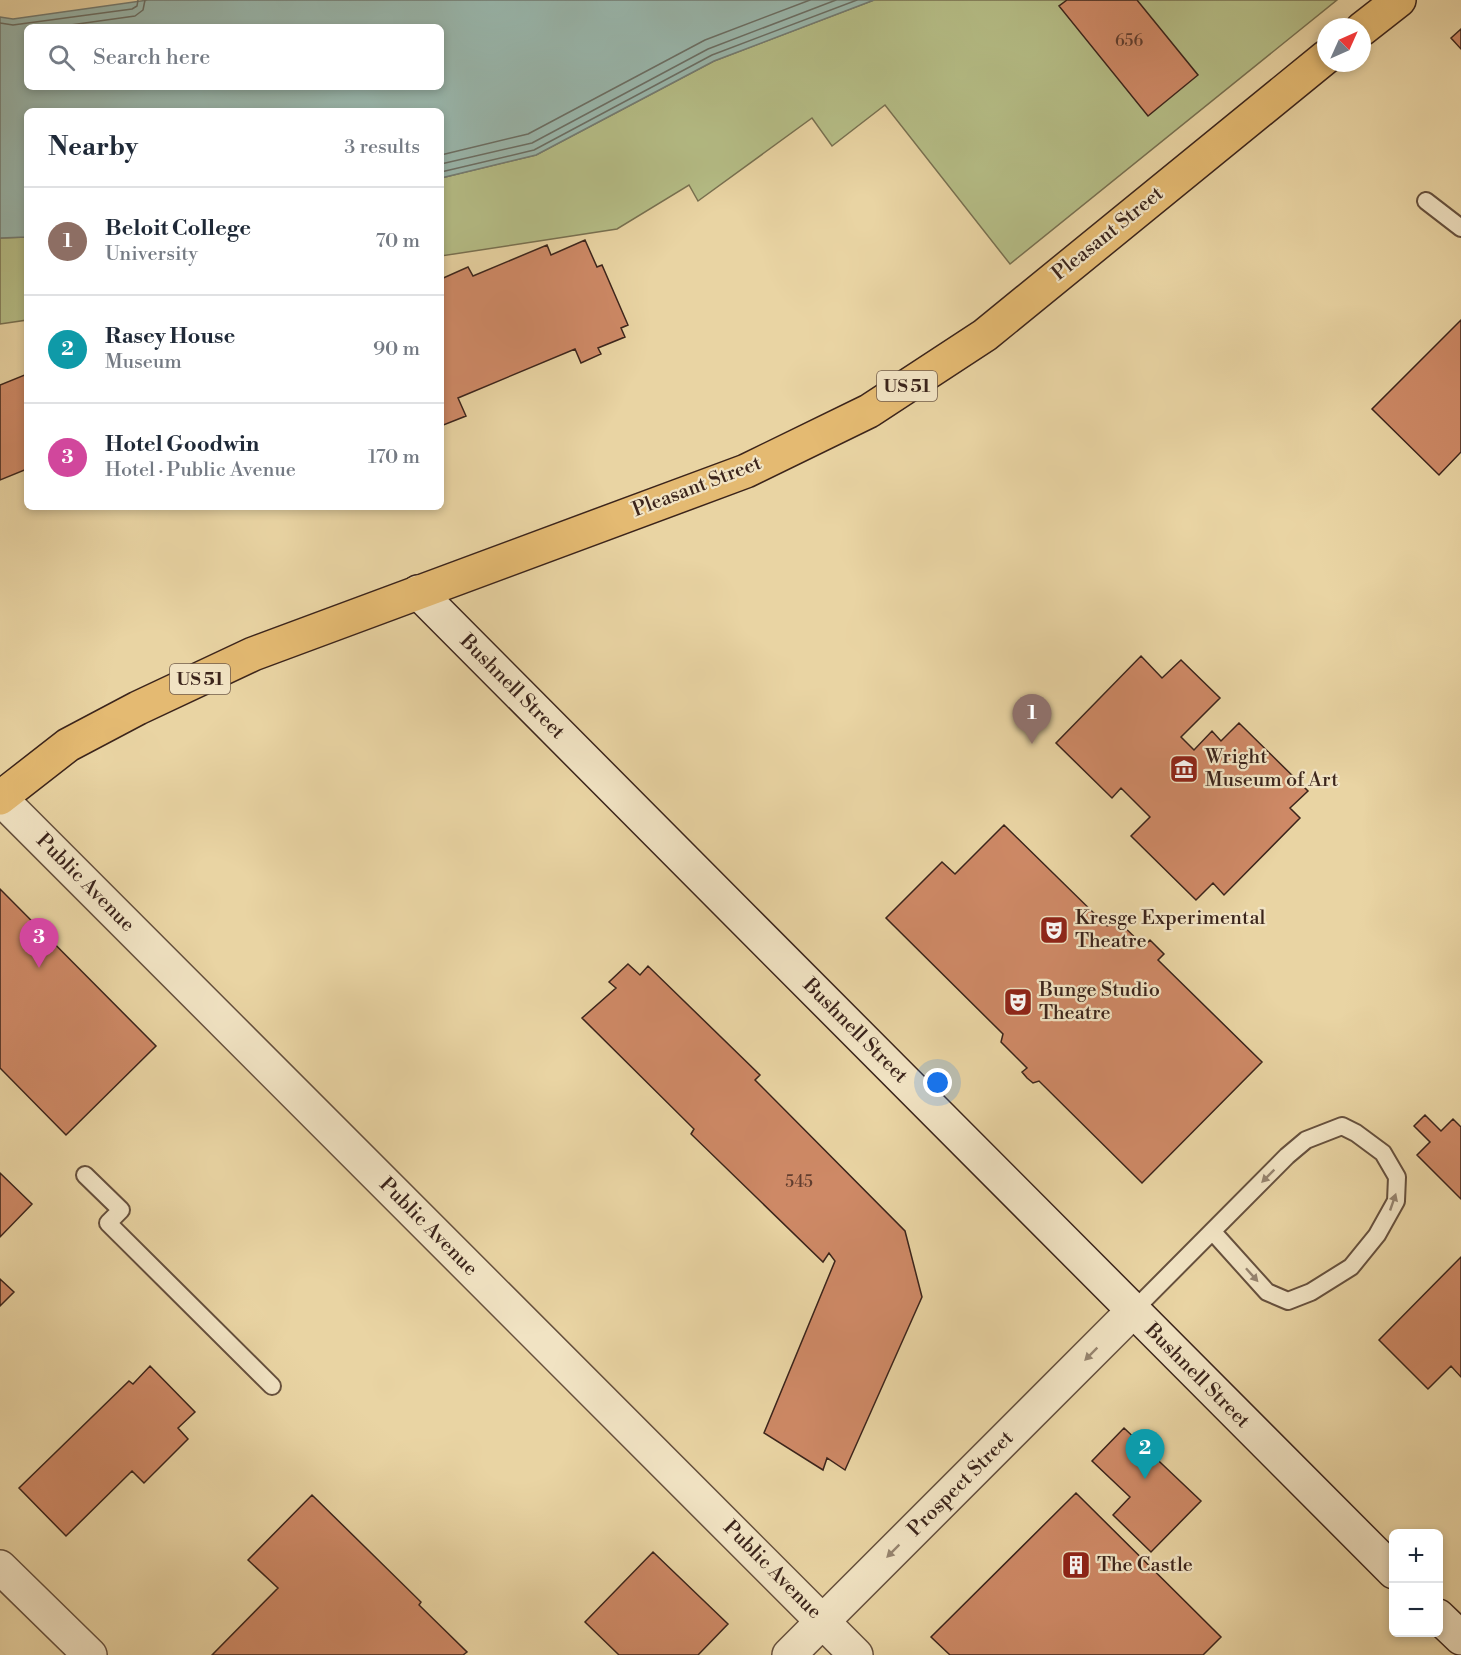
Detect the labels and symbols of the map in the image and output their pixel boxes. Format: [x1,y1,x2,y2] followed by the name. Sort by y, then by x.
[1317,18,1371,72] north arrow
[1115,31,1143,51] house number: 656
[1047,181,1169,287] street label: Pleasant Street
[877,371,937,401] road number: US 51
[629,451,765,523] street label: Pleasant Street
[454,629,570,745] street label: Bushnell Street
[170,664,230,694] road number: US 51
[1012,694,1052,744] pin: 1
[1204,745,1338,793] place label: Wright Museum of Art
[1168,753,1200,785] museum icon: Wright Museum of Art
[30,828,140,938] street label: Public Avenue
[1075,906,1266,954] place label: Kresge Experimental Theatre
[1038,914,1070,946] theatre icon: Kresge Experimental Theatre
[20,918,58,968] pin: 3
[797,973,913,1089] street label: Bushnell Street
[1038,978,1160,1026] place label: Bunge Studio Theatre
[1002,986,1034,1018] theatre icon: Bunge Studio Theatre
[923,1068,952,1097] your location
[1261,1169,1275,1183] one-way arrow
[373,1172,483,1282] street label: Public Avenue
[785,1172,813,1192] house number: 545
[1389,1193,1398,1211] one-way arrow
[1245,1267,1258,1282] one-way arrow
[1139,1318,1255,1434] street label: Bushnell Street
[1084,1346,1098,1360] one-way arrow
[903,1426,1019,1542] street label: Prospect Street
[1126,1430,1164,1479] pin: 2
[717,1515,827,1625] street label: Public Avenue
[887,1543,901,1557] one-way arrow
[1060,1549,1092,1581] building icon: The Castle
[1097,1553,1193,1578] place label: The Castle

